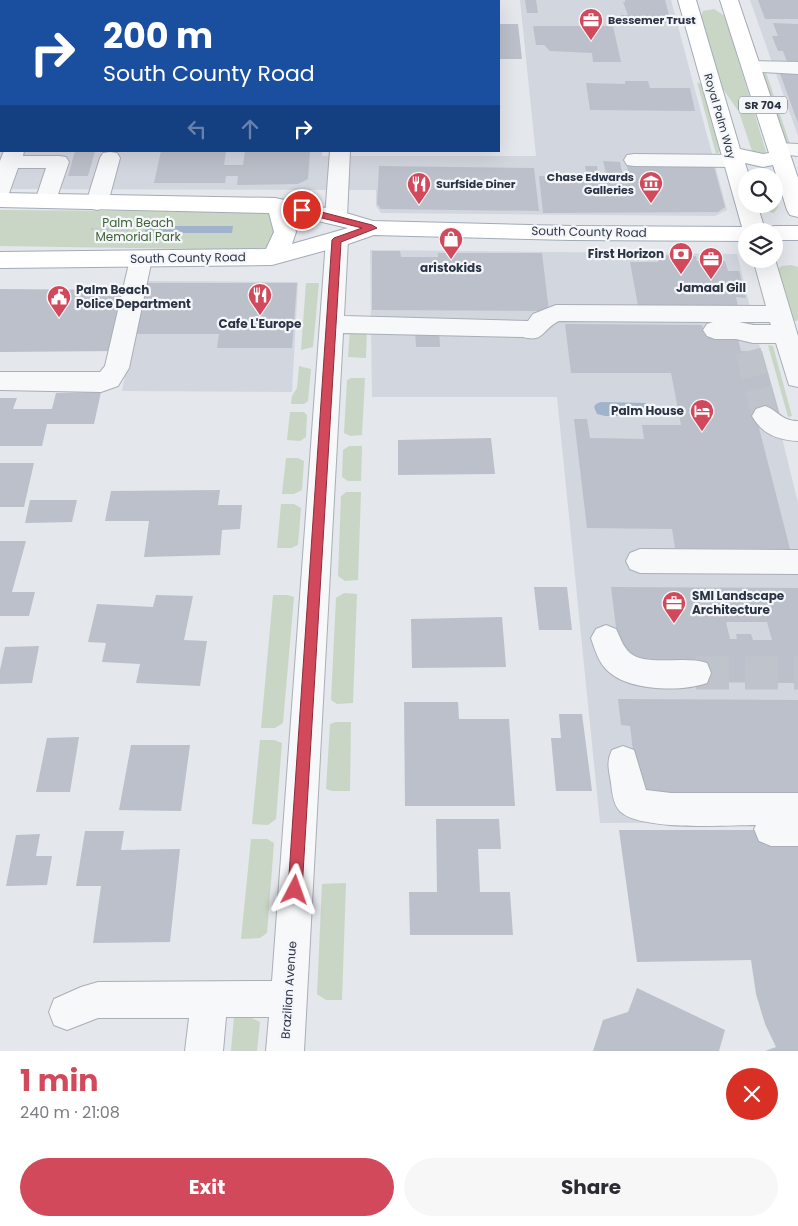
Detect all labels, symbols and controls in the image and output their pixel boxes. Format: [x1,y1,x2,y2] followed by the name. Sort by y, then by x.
[578,7,604,41] office icon: Bessemer Trust
[103,11,213,60] text: 200 m
[608,12,696,28] place label: Bessemer Trust
[20,20,85,85] icon: right
[103,58,315,89] text: South County Road
[700,71,740,161] street label: Royal Palm Way
[739,96,787,114] road number: SR 704
[183,115,211,143] icon: left
[236,115,264,143] icon: ahead
[289,115,317,143] icon: right
[738,168,783,268] map controls
[738,168,783,213] button: search
[547,169,634,198] place label: Chase Edwards Galleries
[638,170,664,204] museum icon: Chase Edwards Galleries
[406,171,432,205] restaurant icon: SurfSide Diner
[436,176,516,192] place label: SurfSide Diner
[281,189,323,231] pin
[288,196,316,224] icon: arrive
[95,214,181,245] park label: Palm Beach Memorial Park
[531,222,647,241] street label: South County Road
[738,223,783,268] button: layers
[438,226,464,260] shop icon: aristokids
[668,241,694,275] bank icon: First Horizon
[588,245,664,262] place label: First Horizon
[698,246,724,280] office icon: Jamaal Gill
[130,248,246,267] street label: South County Road
[420,259,482,276] place label: aristokids
[676,279,746,296] place label: Jamaal Gill
[76,281,191,312] place label: Palm Beach Police Department
[247,282,273,316] restaurant icon: Cafe L'Europe
[46,284,72,318] public building icon: Palm Beach Police Department
[219,315,302,332] place label: Cafe L'Europe
[689,398,715,432] hotel icon: Palm House
[611,402,685,419] place label: Palm House
[692,587,785,618] place label: SMI Landscape Architecture
[661,590,687,624] office icon: SMI Landscape Architecture
[268,863,320,915] position arrow
[277,940,300,1040] street label: Brazilian Avenue
[20,1059,98,1102] text: 1 min
[726,1068,778,1120] button: close
[20,1101,120,1124] text: 240 m · 21:08
[20,1158,394,1216] button: Exit
[404,1158,778,1216] button: Share

